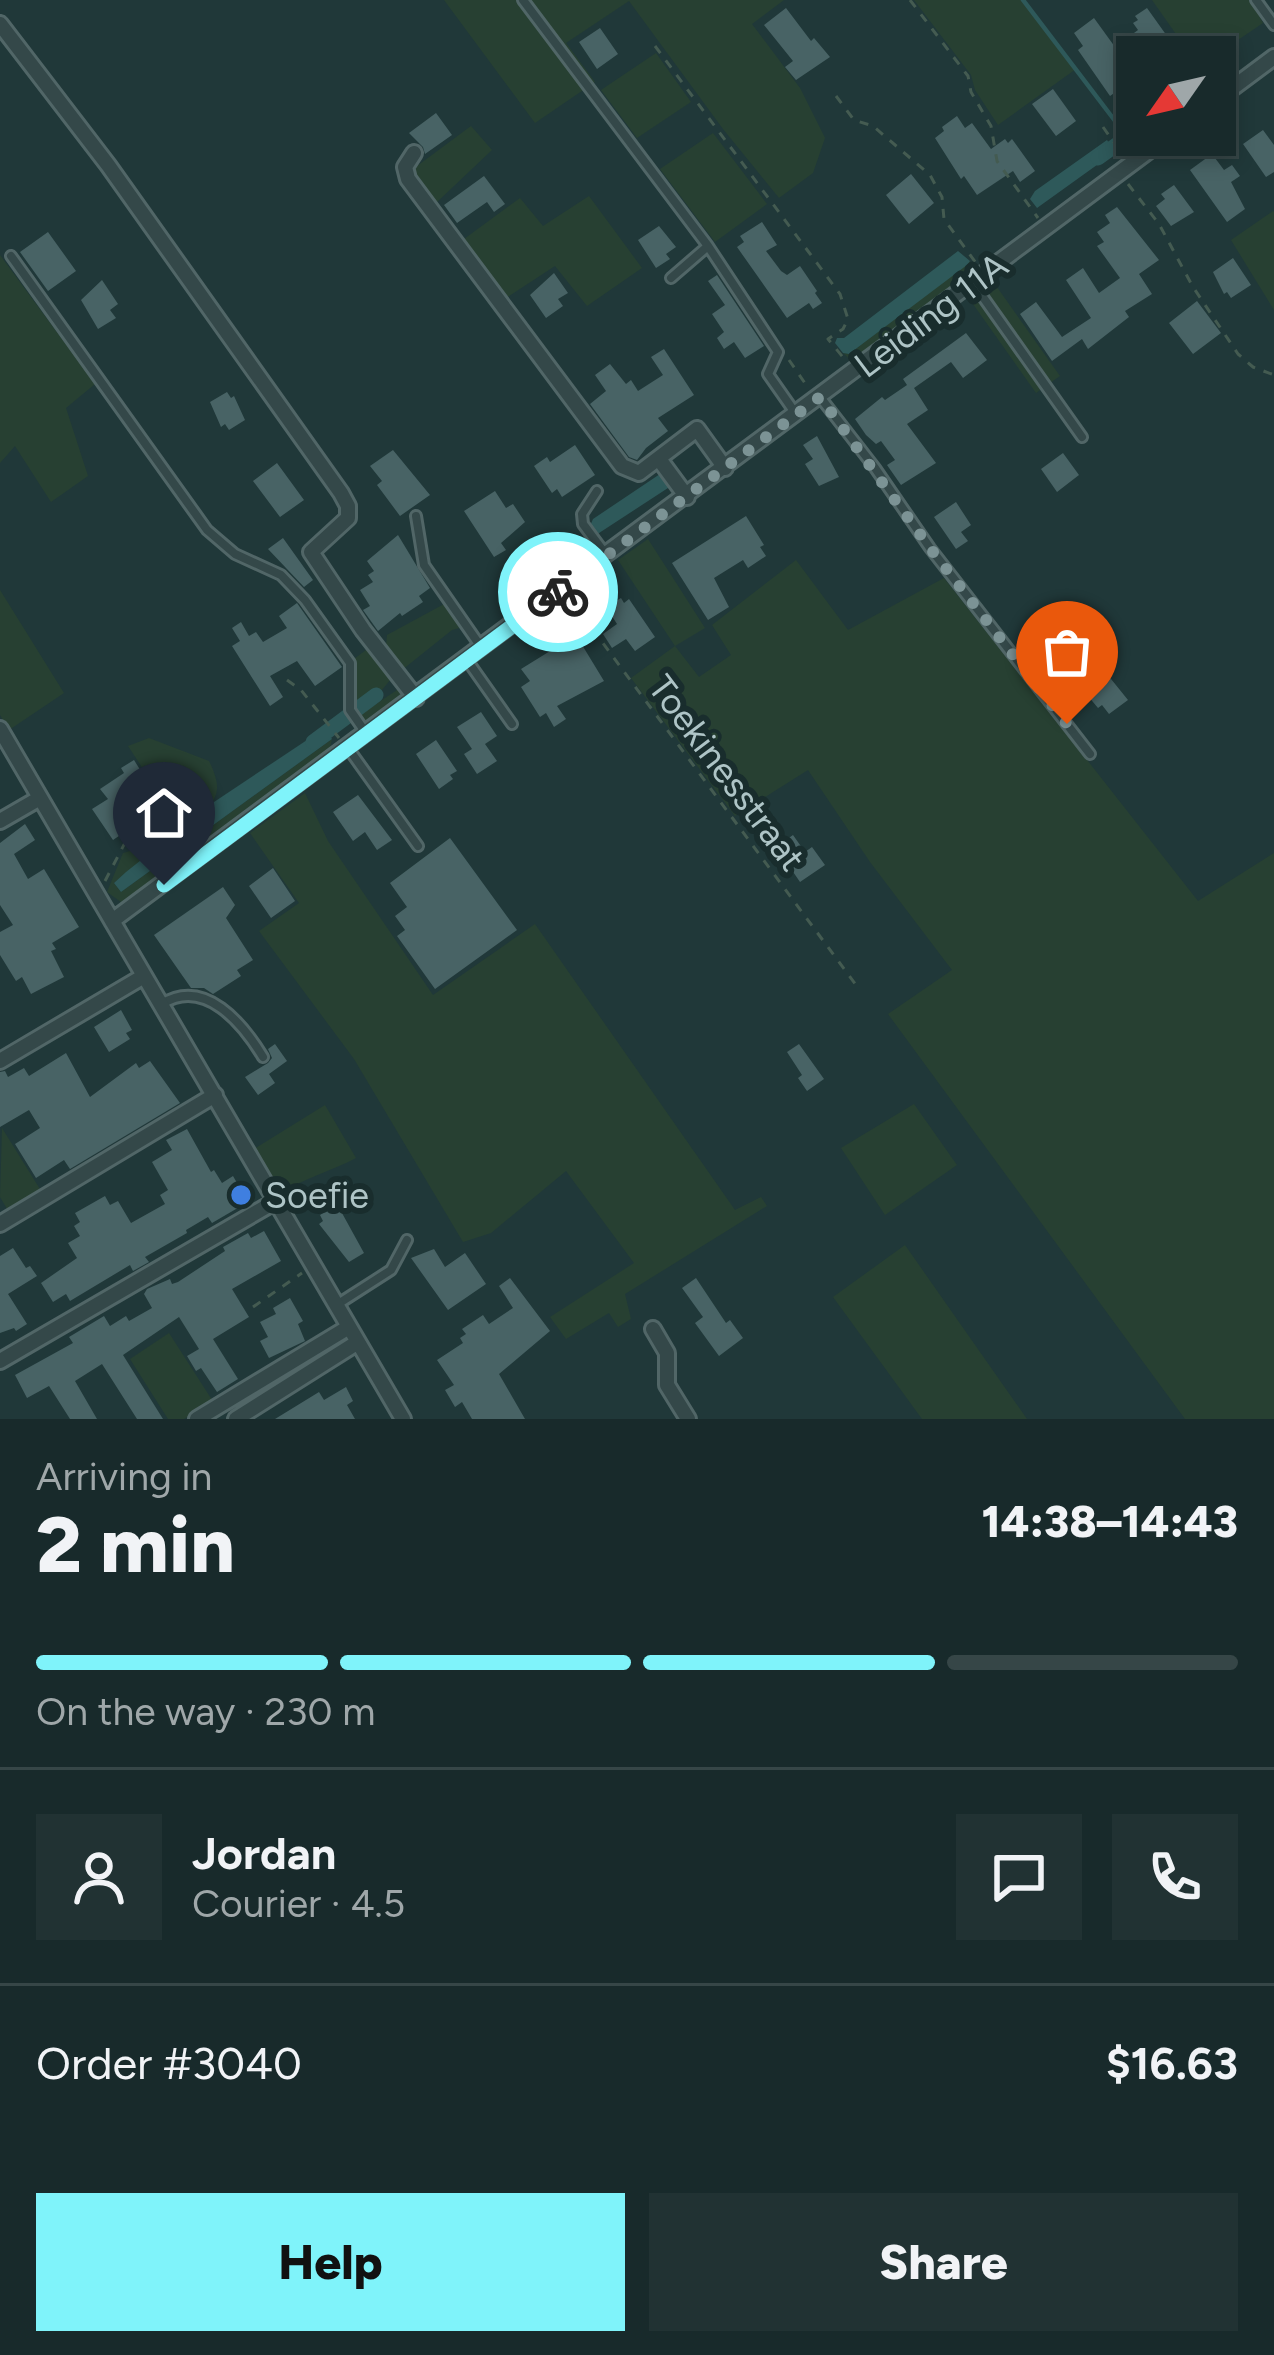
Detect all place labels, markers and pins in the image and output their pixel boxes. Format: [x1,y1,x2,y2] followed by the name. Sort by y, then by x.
[1016,601,1118,724] pin
[113,762,215,885] pin
[265,1174,369,1217] place label: Soefie
[228,1182,254,1208] marker: Soefie

